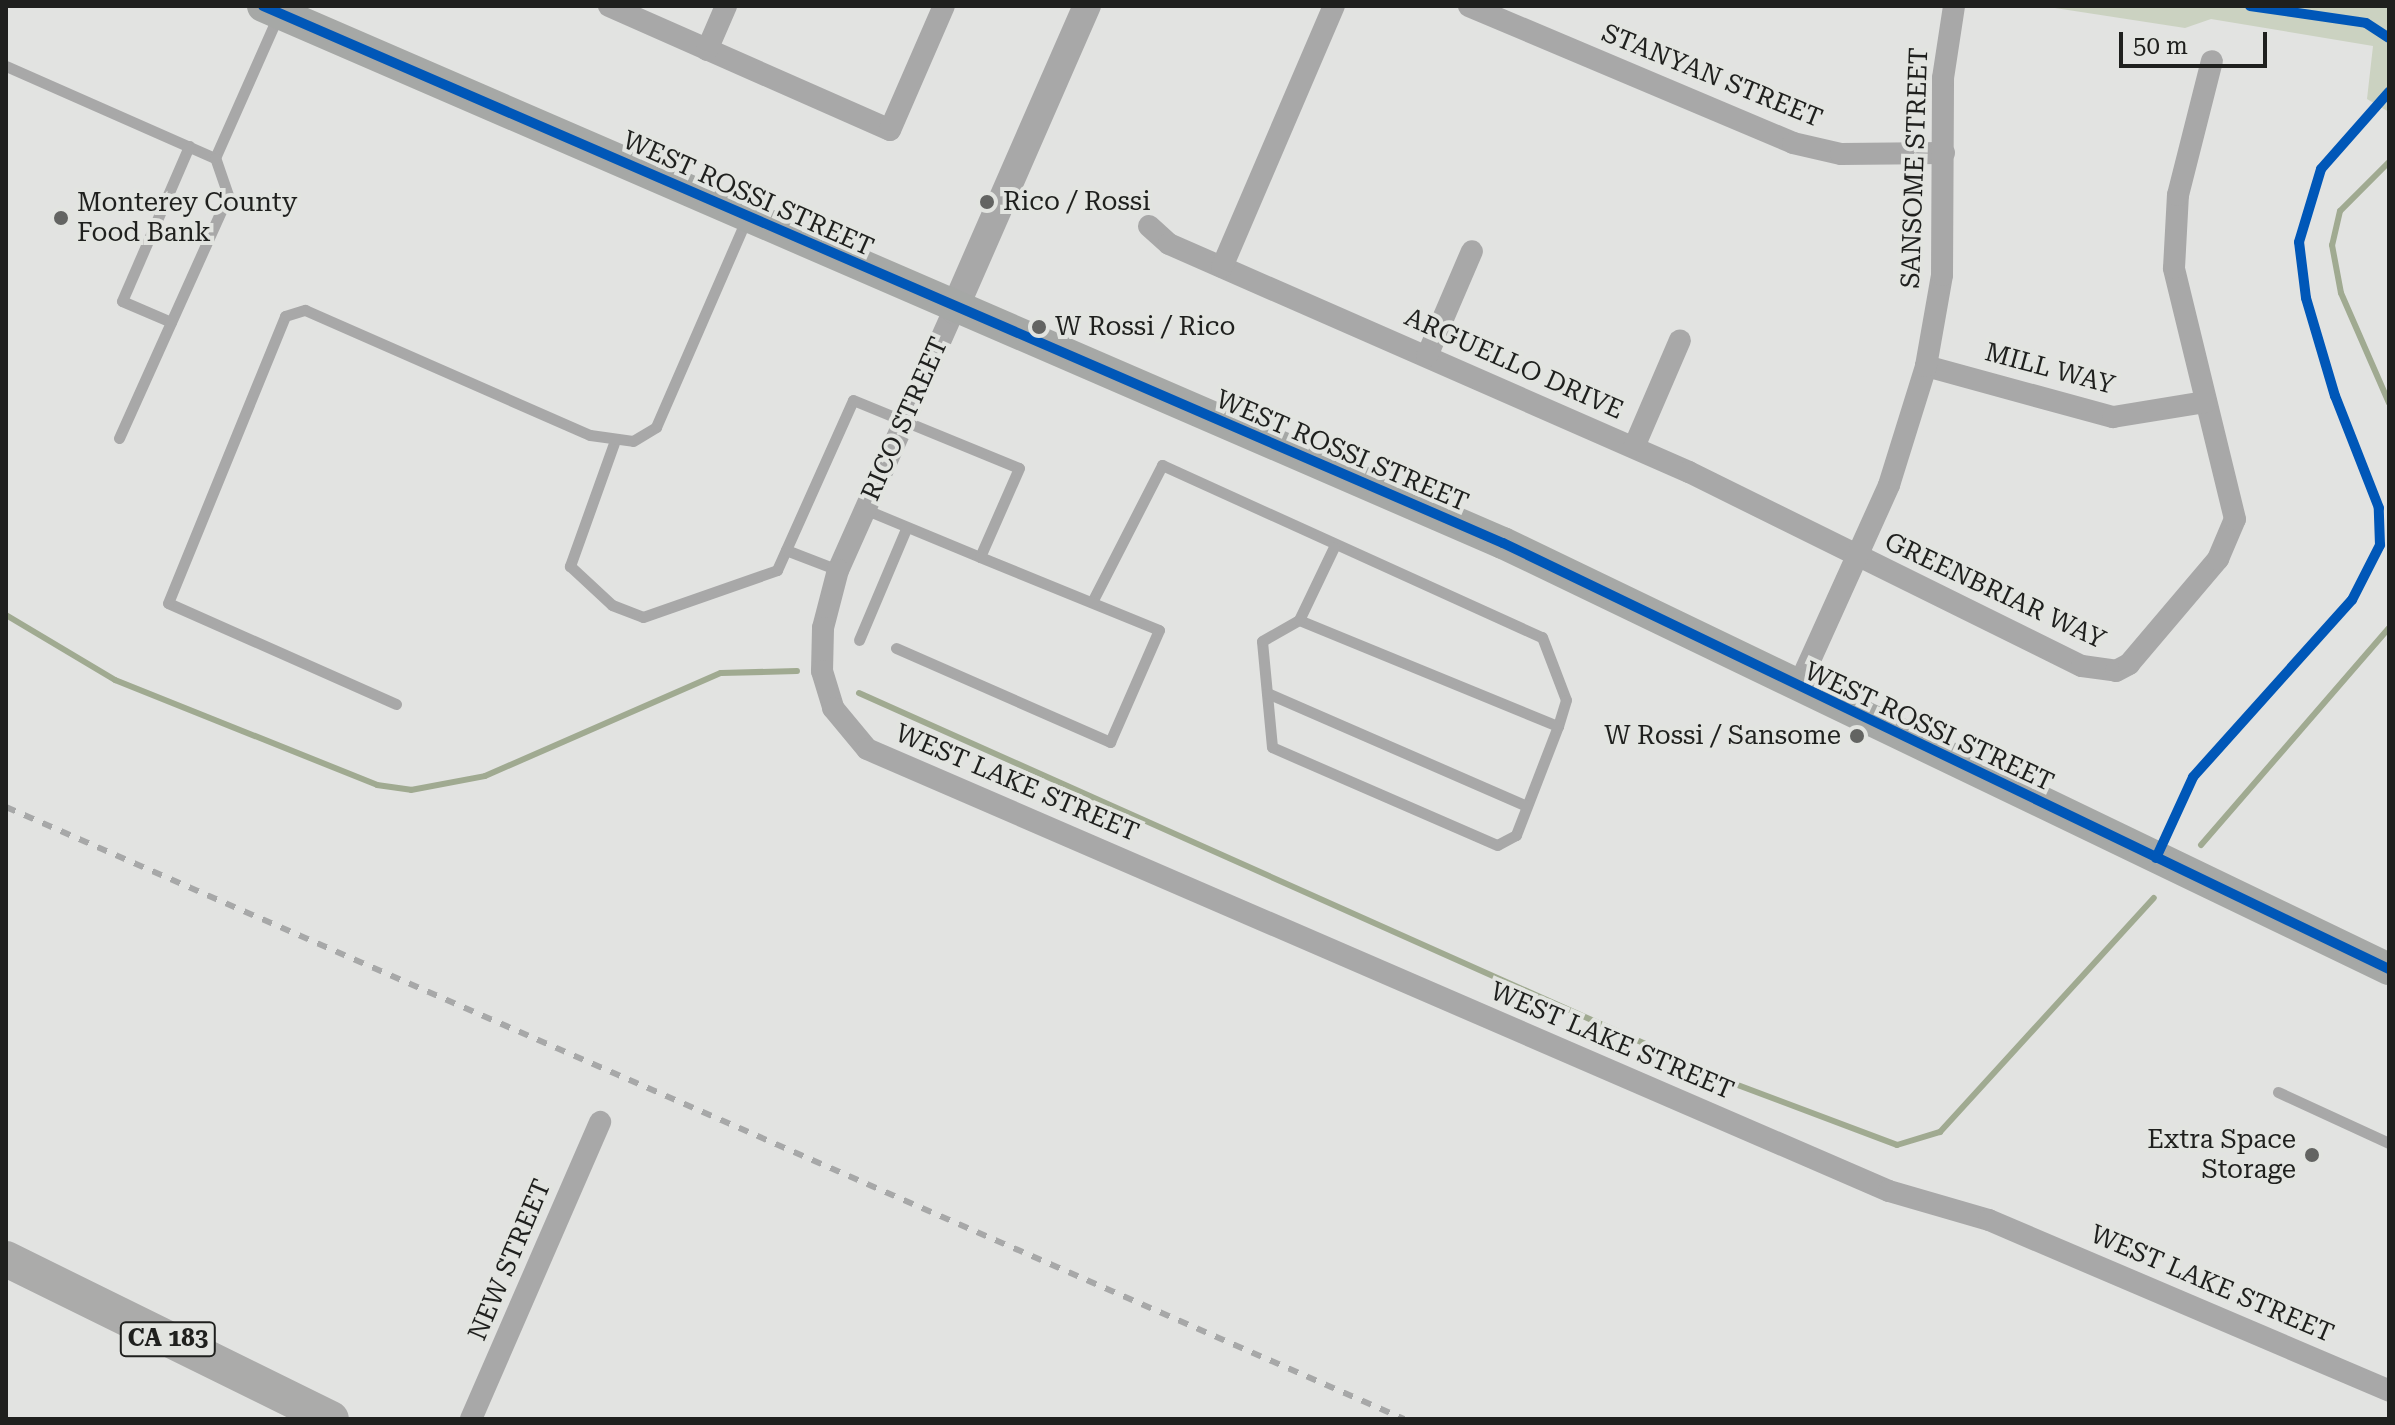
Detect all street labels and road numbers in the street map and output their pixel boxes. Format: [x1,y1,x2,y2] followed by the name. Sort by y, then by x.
[1597,18,1827,134] street label: STANYAN STREET
[1895,47,1935,289] street label: SANSOME STREET
[618,125,878,263] street label: WEST ROSSI STREET
[1400,302,1628,426] street label: ARGUELLO DRIVE
[855,333,955,505] street label: RICO STREET
[1982,337,2118,401] street label: MILL WAY
[1211,384,1473,518] street label: WEST ROSSI STREET
[1880,526,2110,656] street label: GREENBRIAR WAY
[1799,656,2059,798] street label: WEST ROSSI STREET
[891,718,1143,848] street label: WEST LAKE STREET
[1486,976,1738,1106] street label: WEST LAKE STREET
[462,1175,558,1345] street label: NEW STREET
[2086,1219,2338,1349] street label: WEST LAKE STREET
[118,1319,218,1359] road number: CA 183

